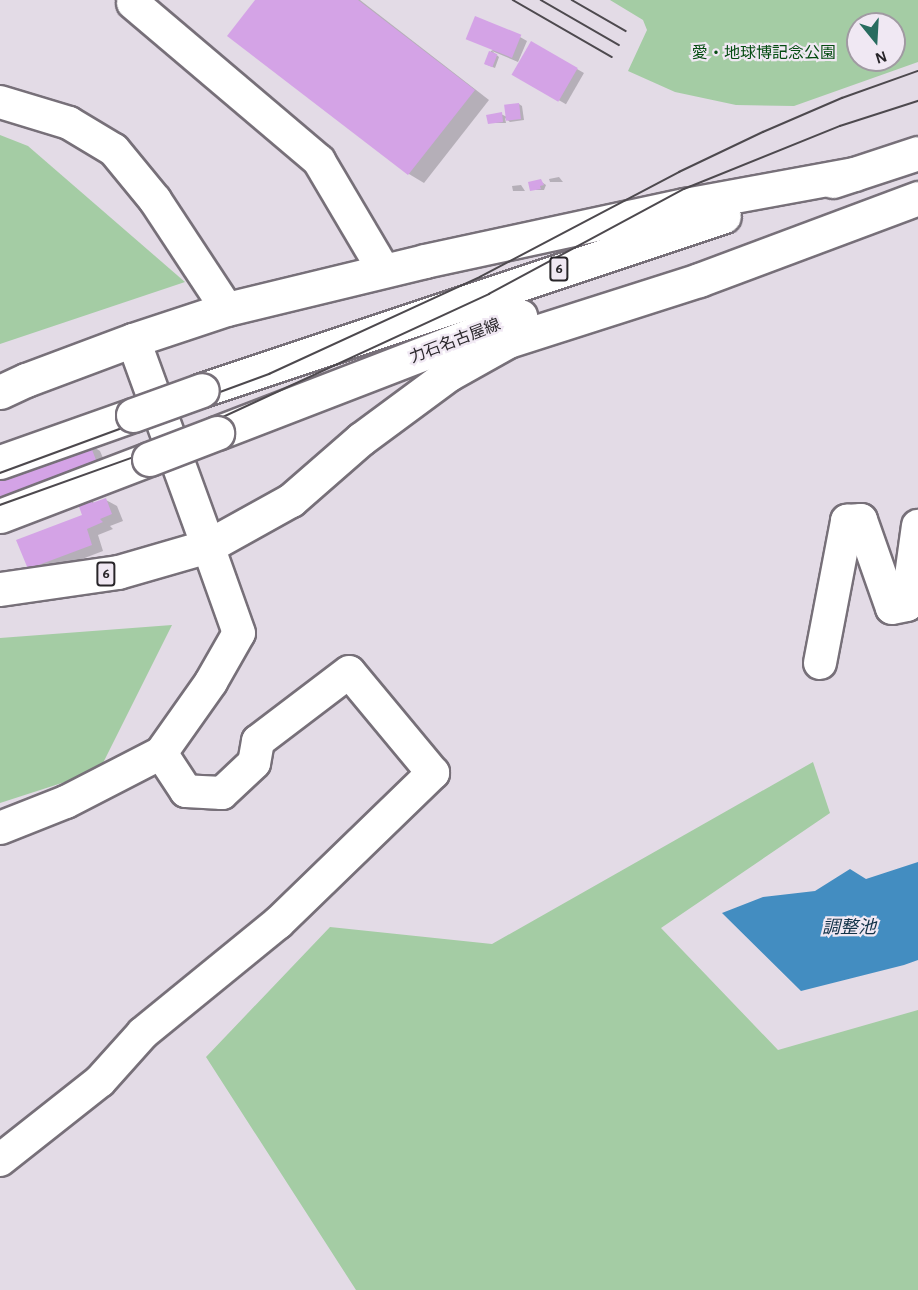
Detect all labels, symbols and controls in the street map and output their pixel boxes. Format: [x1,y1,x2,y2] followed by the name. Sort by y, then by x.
[846,12,906,72] north arrow
[692,43,836,63] park label: 愛・地球博記念公園
[873,48,889,67] text: N
[548,257,570,281] road number: 6
[407,315,503,367] street label: 力石名古屋線
[96,562,116,586] road number: 6
[822,917,876,939] water label: 調整池

